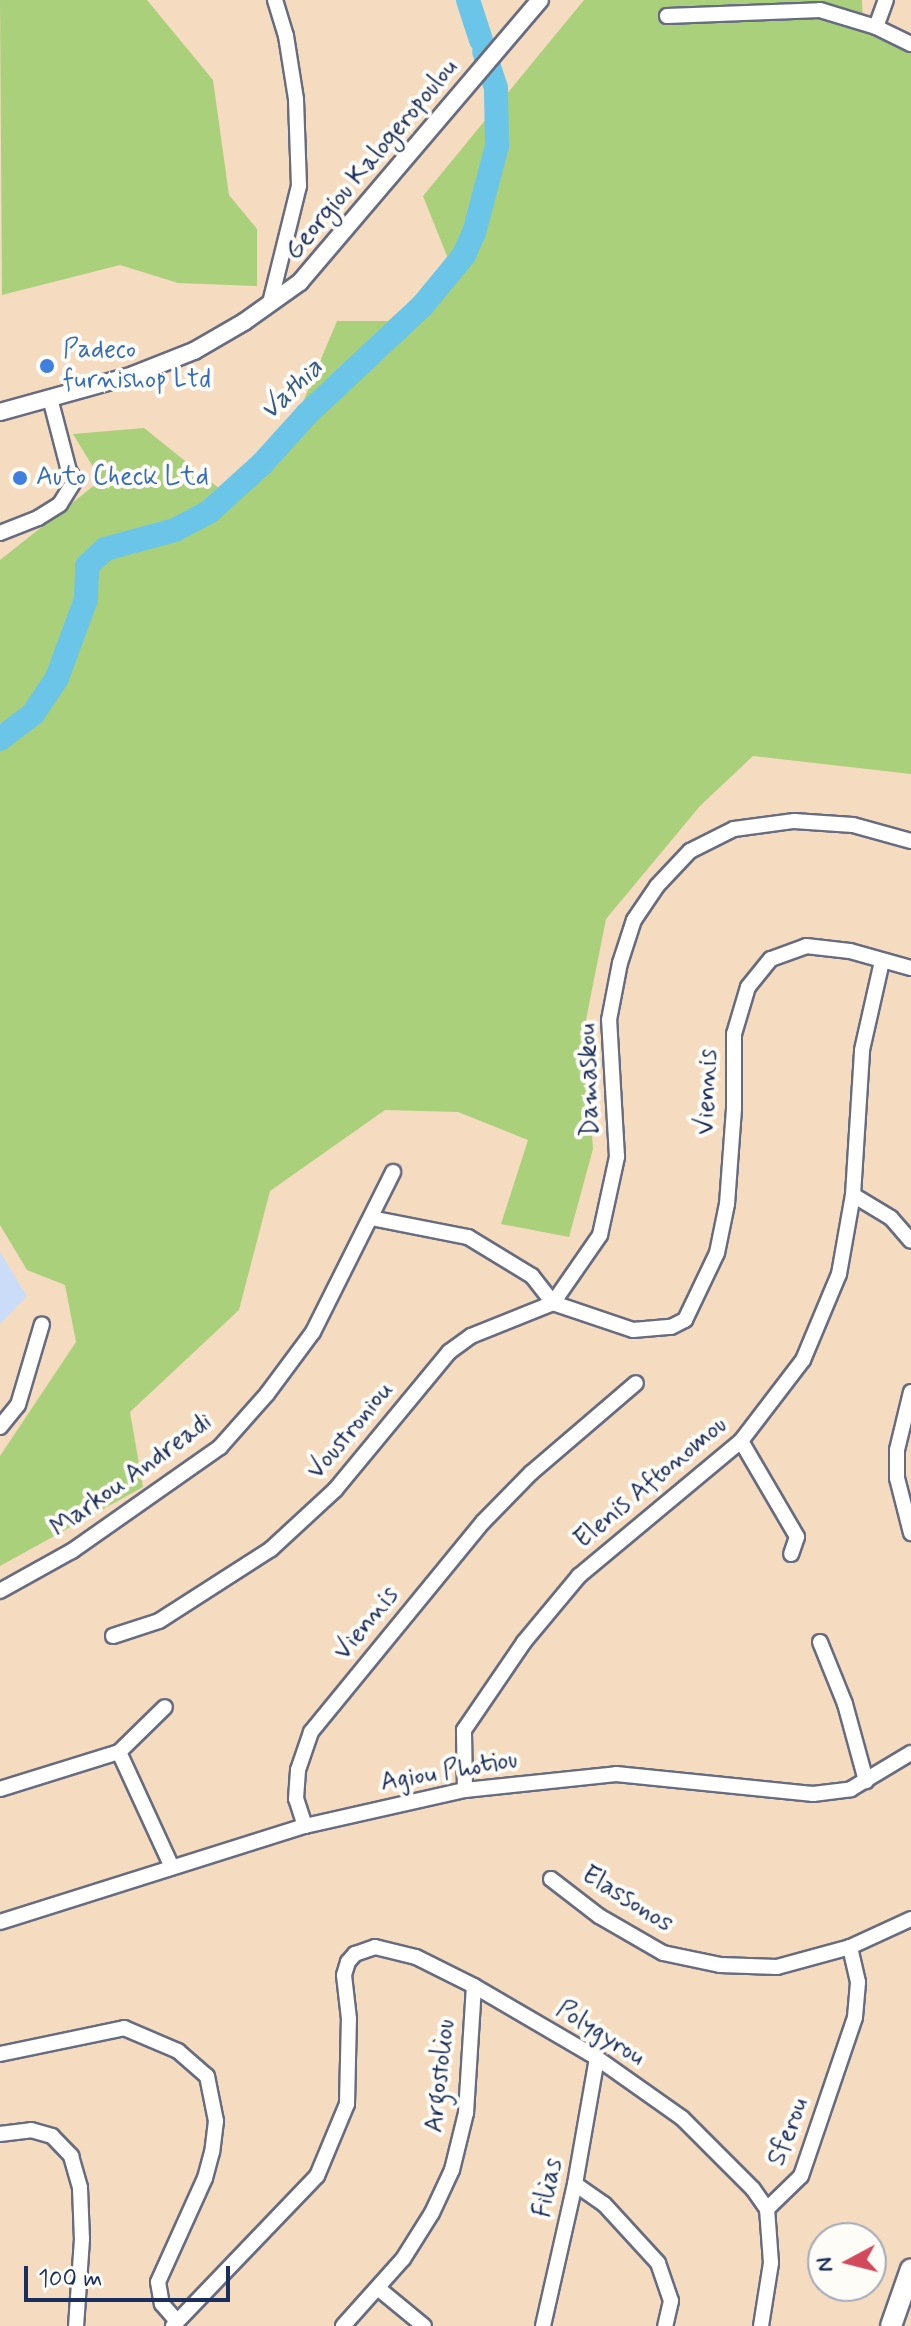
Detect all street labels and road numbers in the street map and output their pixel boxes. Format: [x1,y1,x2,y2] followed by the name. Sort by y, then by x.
[280,54,464,266] street label: Georgiou Kalogeropoulou
[572,1023,608,1137] street label: Damaskou
[691,1048,725,1136] street label: Viennis
[301,1376,401,1486] street label: Voustroniou
[45,1407,219,1545] street label: Markou Andreadi
[568,1410,734,1556] street label: Elenis Aftonomou
[328,1581,406,1667] street label: Viennis
[378,1745,520,1799] street label: Agiou Photiou
[575,1860,679,1940] street label: Elassonos
[550,1995,650,2073] street label: Polygyrou
[420,2018,462,2134] street label: Argostoliou
[762,2093,816,2171] street label: Sferou
[528,2156,570,2220] street label: Filias

